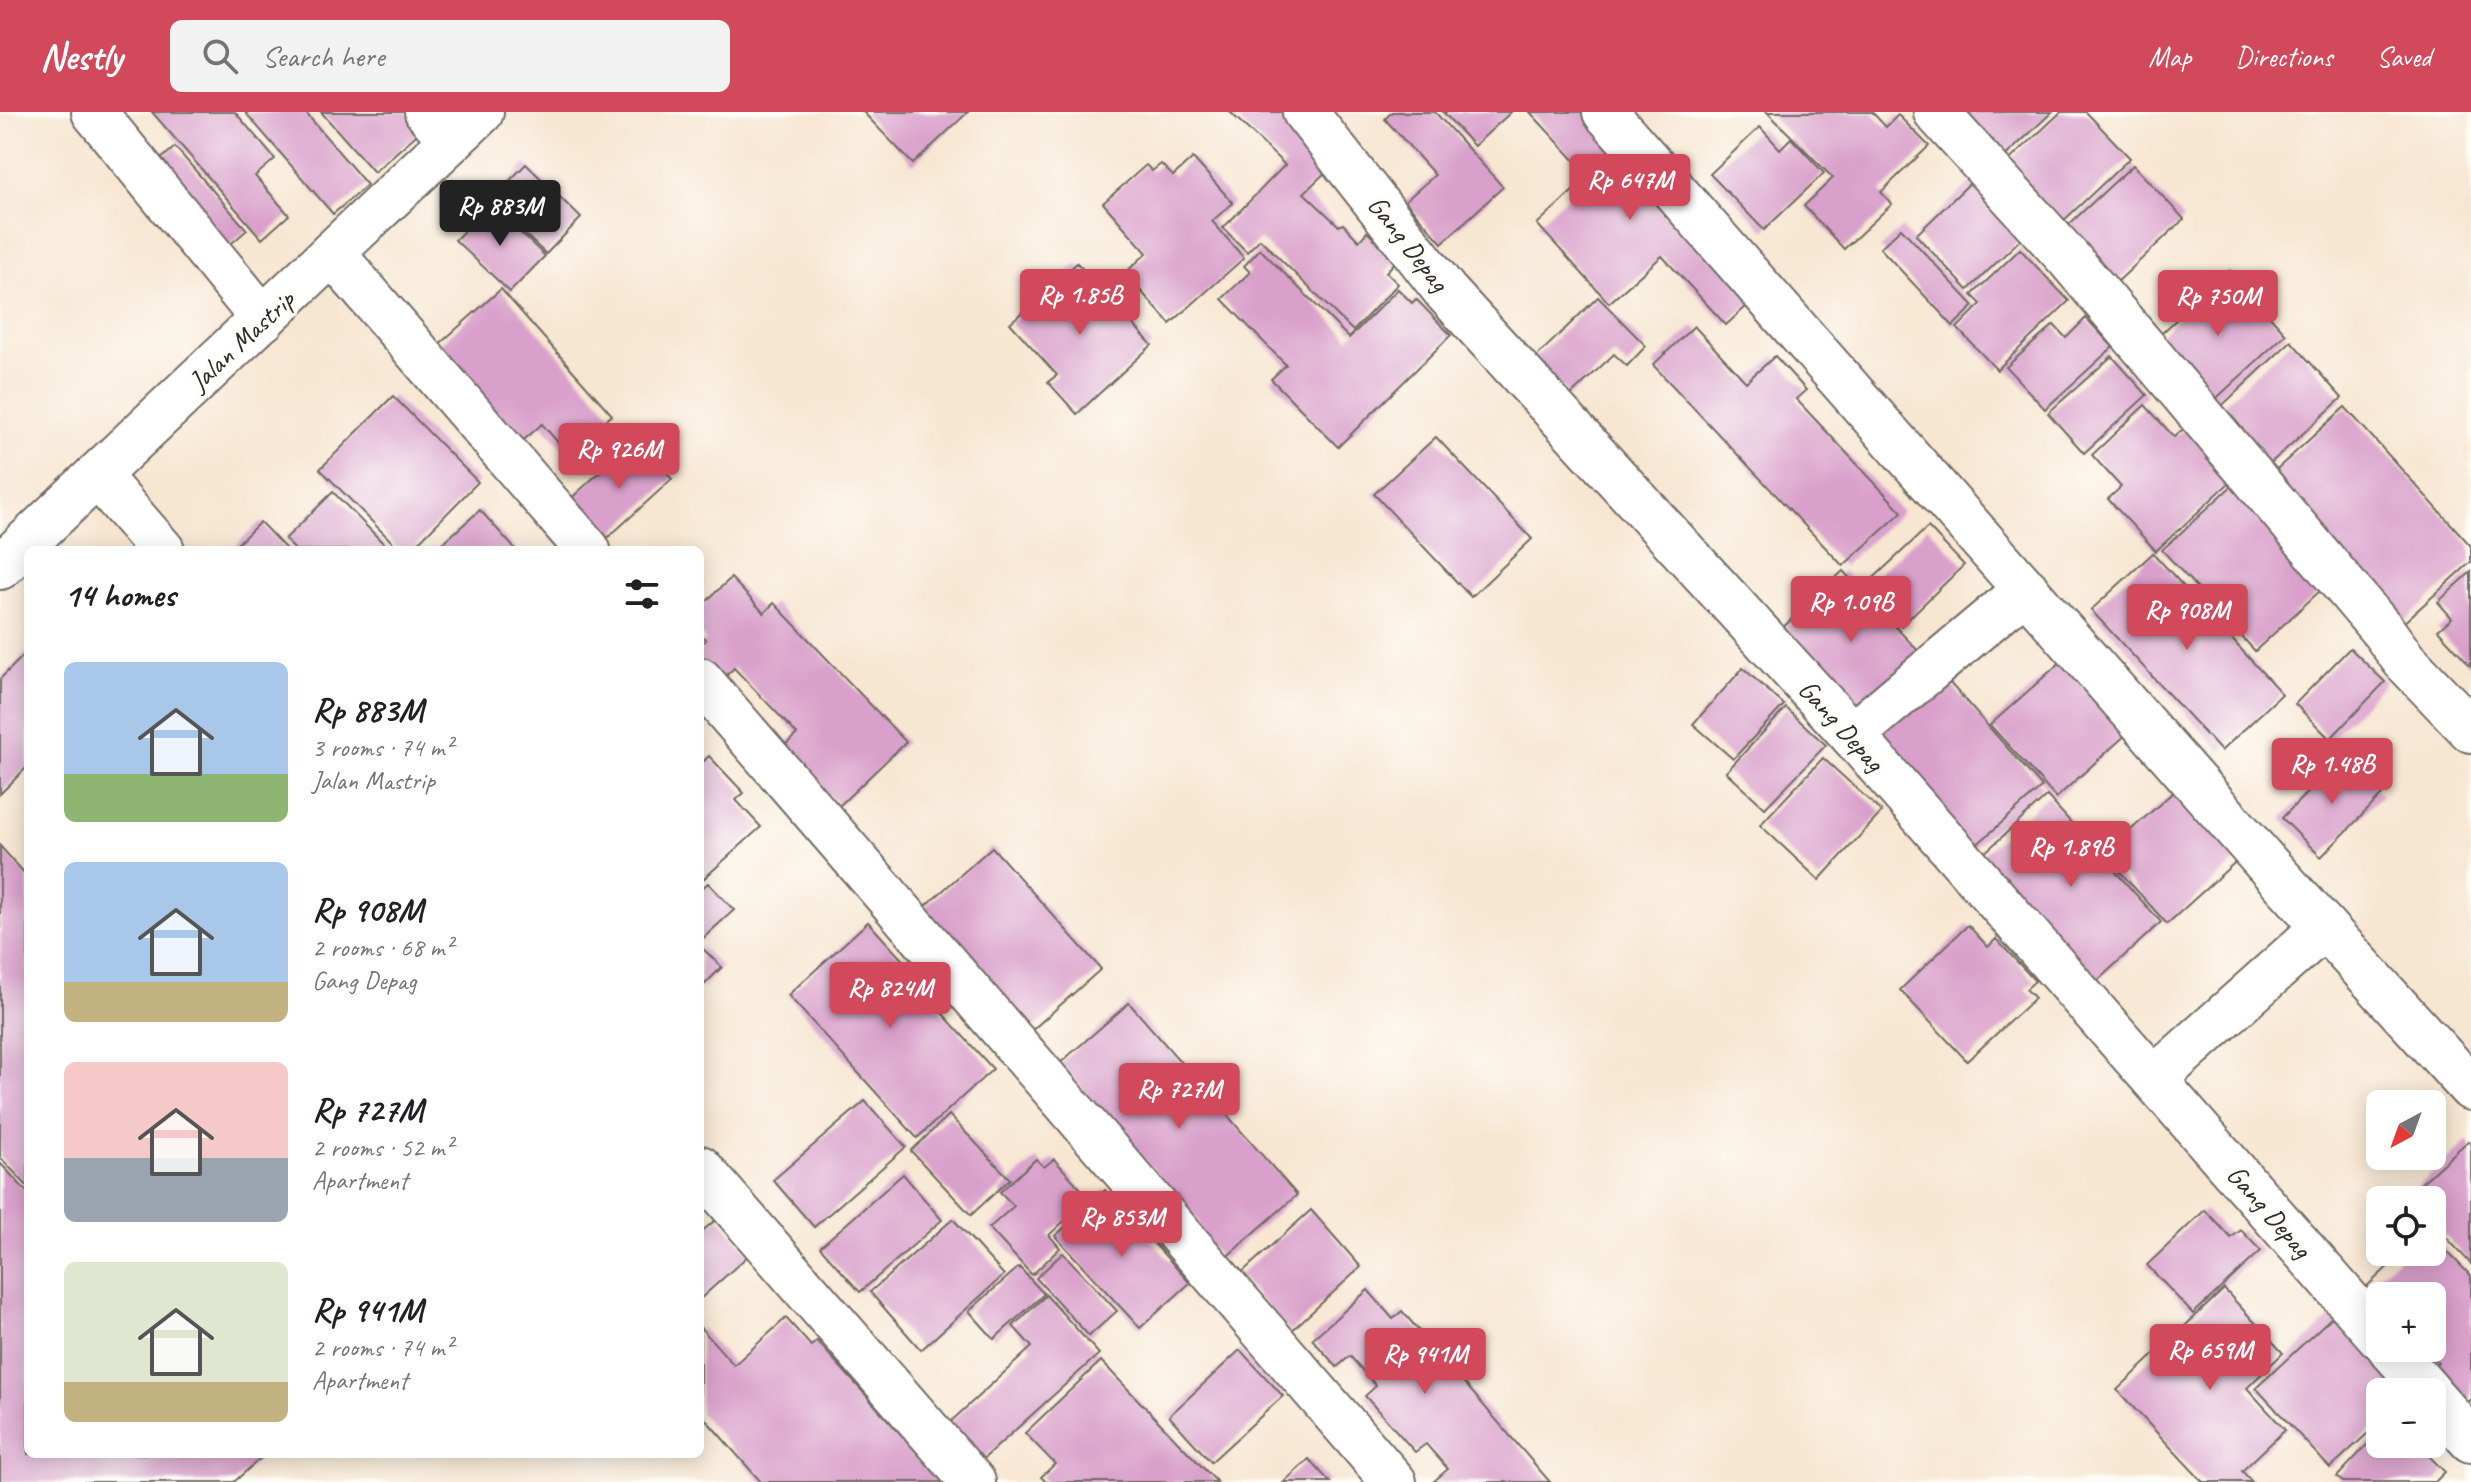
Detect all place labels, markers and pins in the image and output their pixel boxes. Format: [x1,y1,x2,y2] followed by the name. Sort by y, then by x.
[1556,154,1704,222] pin: Rp 647M
[426,180,574,248] pin: Rp 883M
[997,269,1163,337] pin: Rp 1.85B
[2144,270,2292,338] pin: Rp 750M
[545,423,693,491] pin: Rp 926M
[1768,576,1934,644] pin: Rp 1.09B
[2113,584,2261,652] pin: Rp 908M
[2249,738,2415,806] pin: Rp 1.48B
[1988,821,2154,889] pin: Rp 1.89B
[816,962,964,1030] pin: Rp 824M
[1105,1063,1253,1131] pin: Rp 727M
[1048,1191,1196,1259] pin: Rp 853M
[2136,1324,2284,1392] pin: Rp 659M
[1351,1328,1499,1396] pin: Rp 941M

